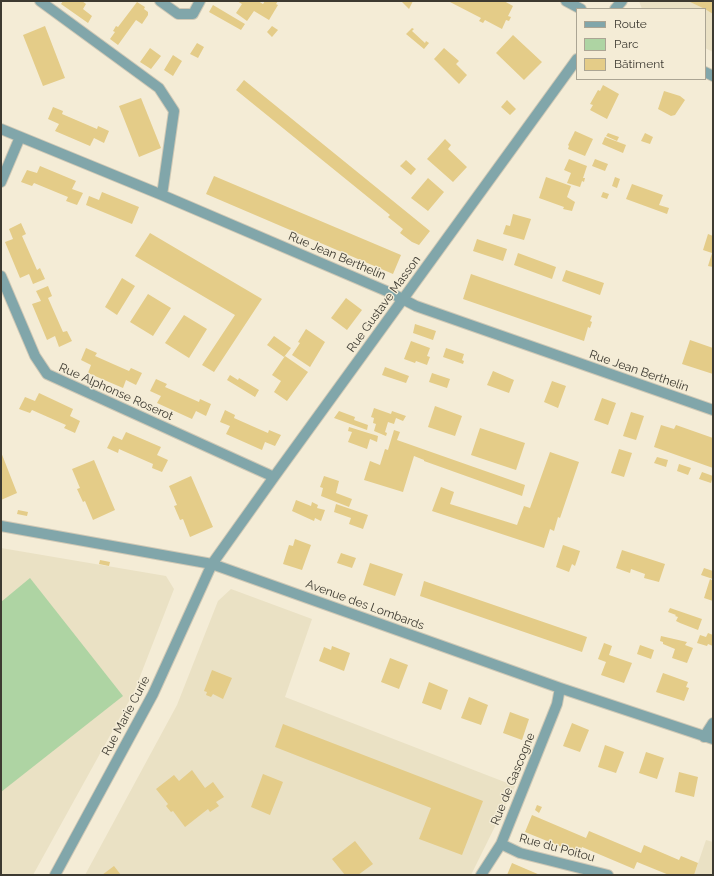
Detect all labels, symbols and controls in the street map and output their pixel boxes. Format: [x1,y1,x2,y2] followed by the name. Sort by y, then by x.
[576,8,706,80] legend
[614,17,647,31] text: Route
[614,37,639,51] text: Parc
[614,57,664,71] text: Bâtiment
[286,229,388,283] street label: Rue Jean Berthelin
[344,253,424,355] street label: Rue Gustave Masson
[587,347,691,395] street label: Rue Jean Berthelin
[57,360,175,424] street label: Rue Alphonse Roserot
[304,577,426,633] street label: Avenue des Lombards
[99,674,153,758] street label: Rue Marie Curie
[488,731,538,827] street label: Rue de Gascogne
[518,831,596,865] street label: Rue du Poitou

